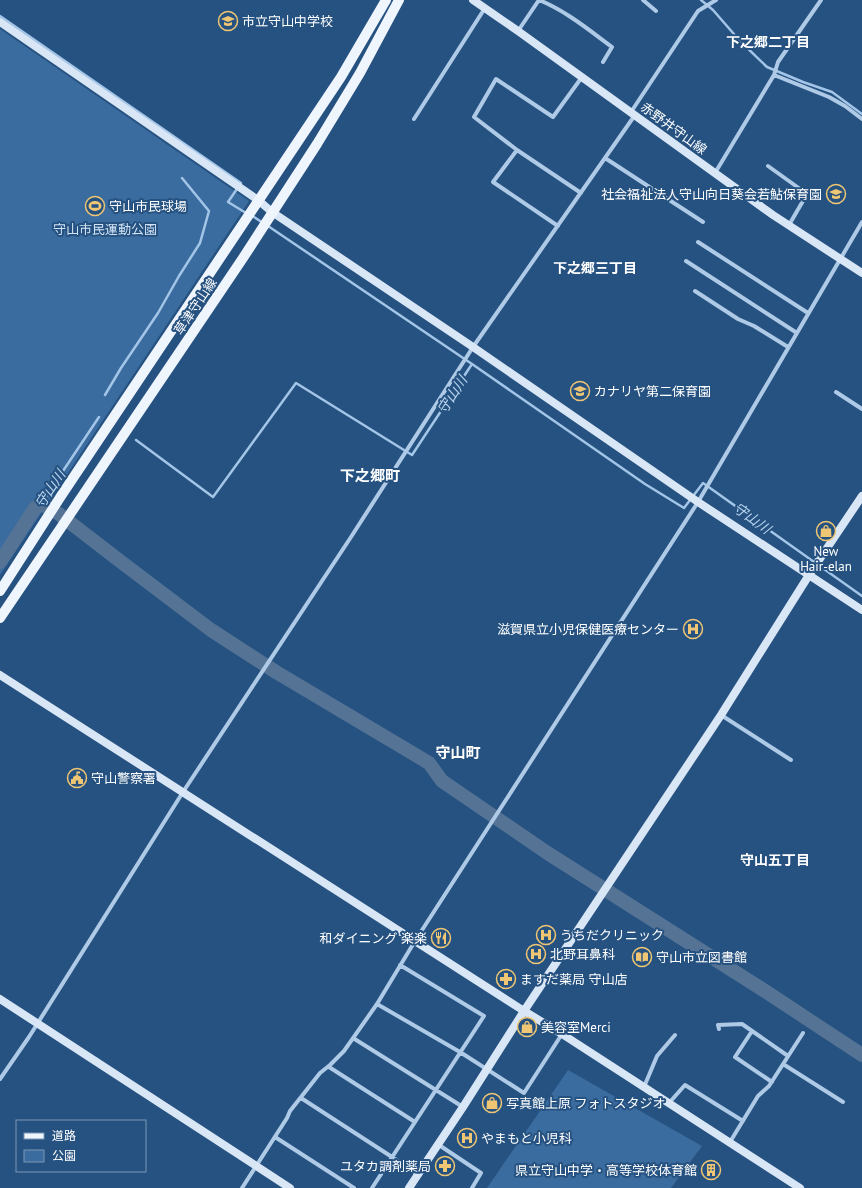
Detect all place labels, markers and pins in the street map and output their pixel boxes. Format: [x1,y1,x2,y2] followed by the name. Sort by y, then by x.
[217,10,239,32] school or university icon: 市立守山中学校
[242,13,333,30] place label: 市立守山中学校
[825,183,847,205] school or university icon: 社会福祉法人守山向日葵会若鮎保育園
[601,186,822,203] place label: 社会福祉法人守山向日葵会若鮎保育園
[84,195,106,217] sports icon: 守山市民球場
[109,198,187,215] place label: 守山市民球場
[569,380,591,402] school or university icon: カナリヤ第二保育園
[594,383,711,400] place label: カナリヤ第二保育園
[815,520,837,542] shop icon: New Hair-elan
[800,543,852,575] place label: New Hair-elan
[682,618,704,640] hospital icon: 滋賀県立小児保健医療センター
[497,621,679,638] place label: 滋賀県立小児保健医療センター
[66,767,88,789] public building icon: 守山警察署
[91,770,156,787] place label: 守山警察署
[535,924,557,946] hospital icon: うちだクリニック
[430,927,452,949] restaurant icon: 和ダイニング 楽楽
[560,927,664,944] place label: うちだクリニック
[320,930,427,947] place label: 和ダイニング 楽楽
[525,943,547,965] hospital icon: 北野耳鼻科
[550,946,615,963] place label: 北野耳鼻科
[631,946,653,968] library icon: 守山市立図書館
[656,949,747,966] place label: 守山市立図書館
[495,968,517,990] pharmacy icon: ますだ薬局 守山店
[520,971,627,988] place label: ますだ薬局 守山店
[516,1016,538,1038] shop icon: 美容室Merci
[541,1019,611,1036] place label: 美容室Merci
[481,1092,503,1114] shop icon: 写真館上原 フォトスタジオ
[506,1095,665,1112] place label: 写真館上原 フォトスタジオ
[456,1127,478,1149] hospital icon: やまもと小児科
[481,1130,572,1147] place label: やまもと小児科
[434,1155,456,1177] pharmacy icon: ユタカ調剤薬局
[340,1158,431,1175] place label: ユタカ調剤薬局
[700,1159,722,1181] building icon: 県立守山中学・高等学校体育館
[515,1162,697,1179] place label: 県立守山中学・高等学校体育館

